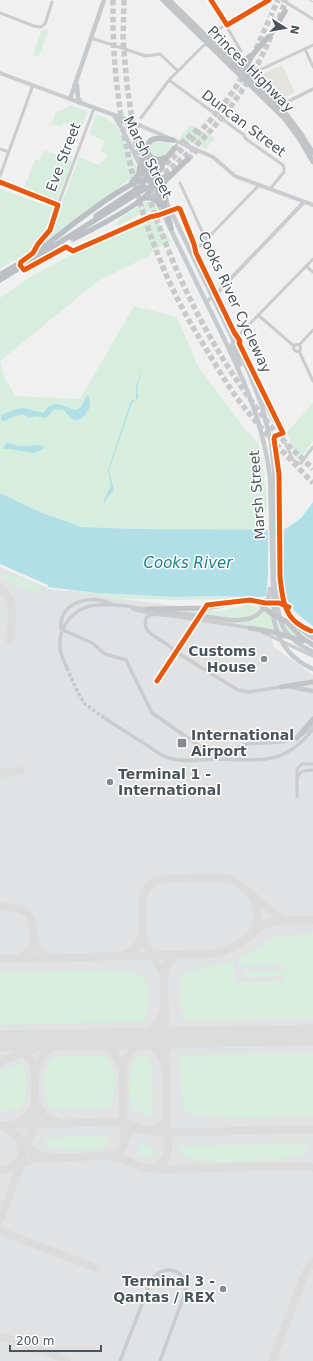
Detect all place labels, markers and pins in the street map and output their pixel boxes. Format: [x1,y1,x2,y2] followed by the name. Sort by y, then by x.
[188,643,256,675] place label: Customs House
[259,654,269,664] marker: Customs House
[191,727,294,759] place label: International Airport
[176,737,188,749] marker: International Airport
[118,766,221,798] place label: Terminal 1 - International
[105,777,115,787] marker: Terminal 1 - International
[113,1273,215,1305] place label: Terminal 3 - Qantas / REX
[218,1284,228,1294] marker: Terminal 3 - Qantas / REX

